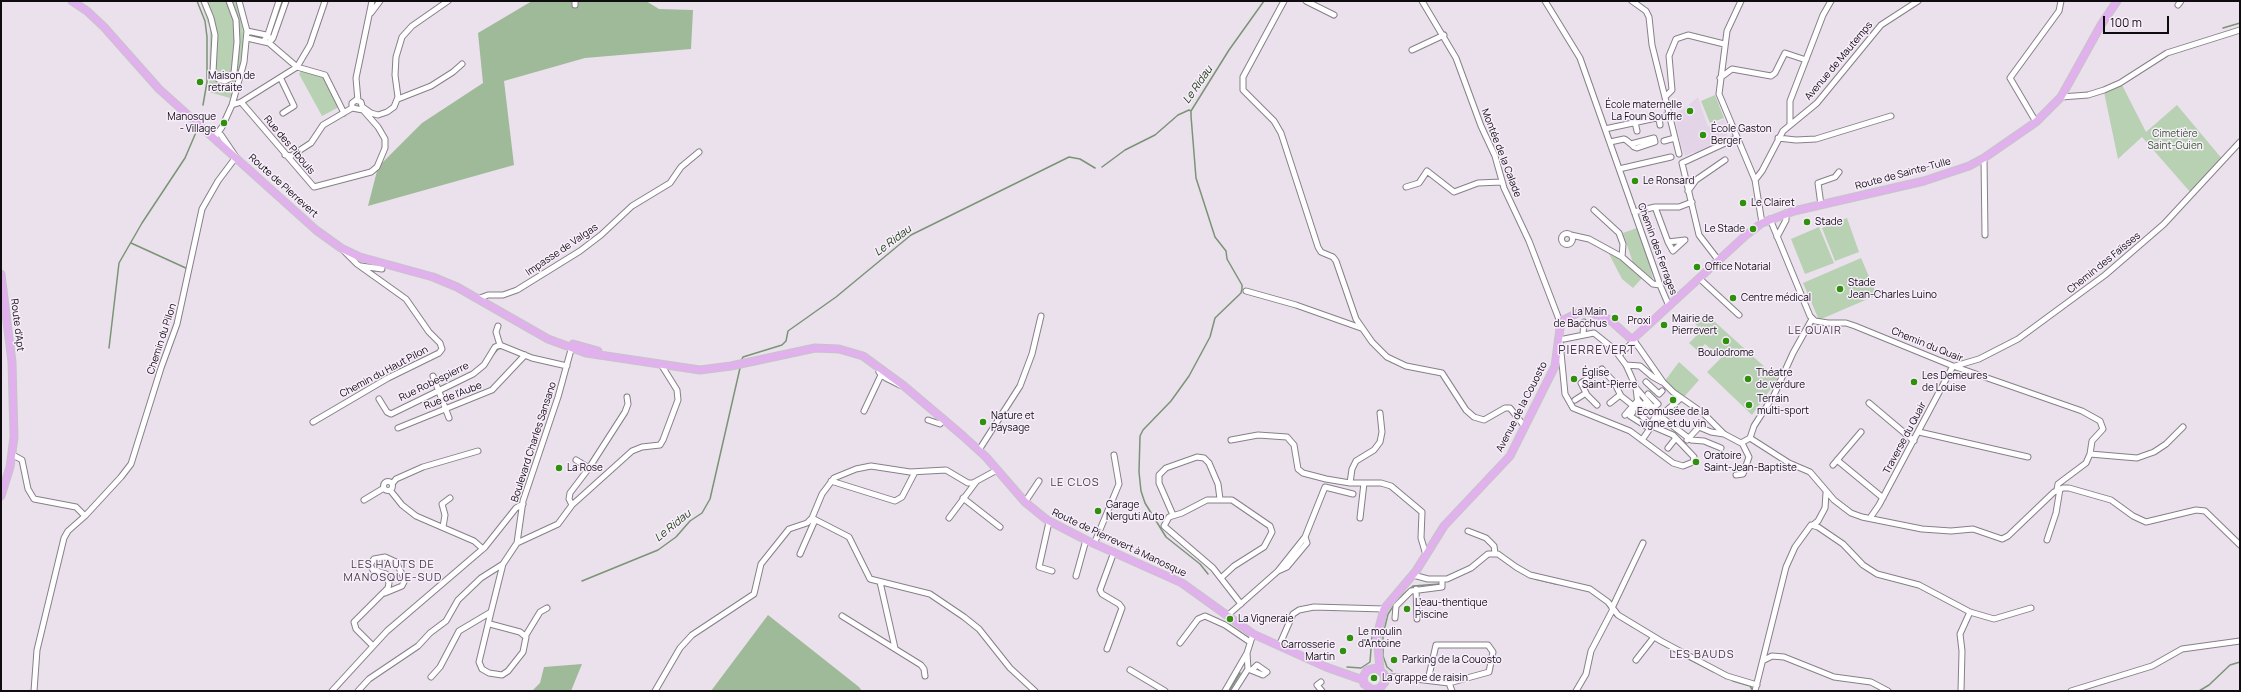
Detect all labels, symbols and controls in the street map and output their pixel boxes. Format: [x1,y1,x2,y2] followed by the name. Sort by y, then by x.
[2105,8,2171,34] scale bar
[2110,14,2142,31] text: 100 m
[1803,19,1875,103] street label: Avenue de Mautemps
[1180,64,1216,106] water label: Le Ridau
[208,70,255,94] place label: Maison de retraite
[195,77,205,87] marker: Maison de retraite
[1605,99,1682,122] place label: École maternelle La Foun Souffle
[1685,106,1695,116] marker: École maternelle La Foun Souffle
[1479,107,1523,199] street label: Montée de la Calade
[167,111,216,134] place label: Manosque - Village
[261,113,317,177] street label: Rue des Pibouls
[219,118,229,128] marker: Manosque - Village
[1711,123,1772,146] place label: École Gaston Berger
[2147,128,2203,152] park label: Cimetière Saint-Guien
[1698,130,1708,140] marker: École Gaston Berger
[246,152,320,220] street label: Route de Pierrevert
[1854,155,1952,193] street label: Route de Sainte-Tulle
[1643,175,1694,187] place label: Le Ronsard
[1630,176,1640,186] marker: Le Ronsard
[1751,197,1795,209] place label: Le Clairet
[1738,198,1748,208] marker: Le Clairet
[1635,201,1679,297] street label: Chemin des Ferrages
[1815,216,1842,228] place label: Stade
[1802,217,1812,227] marker: Stade
[524,221,600,279] street label: Impasse de Valgas
[872,223,914,259] water label: Le Ridau
[1705,223,1745,235] place label: Le Stade
[1748,224,1758,234] marker: Le Stade
[2065,230,2143,296] street label: Chemin des Faïsses
[1705,261,1771,273] place label: Office Notarial
[1692,262,1702,272] marker: Office Notarial
[1848,277,1937,300] place label: Stade Jean-Charles Luino
[1835,284,1845,294] marker: Stade Jean-Charles Luino
[1741,292,1811,304] place label: Centre médical
[1728,293,1738,303] marker: Centre médical
[8,298,26,352] street label: Route d'Apt
[145,302,179,376] street label: Chemin du Pilon
[1634,304,1644,314] marker: Proxi
[1553,306,1607,330] place label: La Main de Bacchus
[1610,313,1620,323] marker: La Main de Bacchus
[1672,313,1717,336] place label: Mairie de Pierrevert
[1628,315,1650,327] place label: Proxi
[1659,320,1669,330] marker: Mairie de Pierrevert
[1788,324,1842,338] district label: LE QUAIR
[1889,325,1965,365] street label: Chemin du Quair
[1721,336,1731,346] marker: Boulodrome
[338,344,430,400] street label: Chemin du Haut Pilon
[1558,344,1636,358] district label: PIERREVERT
[1698,347,1754,359] place label: Boulodrome
[397,360,471,404] street label: Rue Robespierre
[1494,360,1550,454] street label: Avenue de la Couosto
[1582,367,1637,390] place label: Église Saint-Pierre
[1756,367,1805,390] place label: Théatre de verdure
[1922,370,1987,394] place label: Les Demeures de Louise
[1569,374,1579,384] marker: Église Saint-Pierre
[1743,374,1753,384] marker: Théatre de verdure
[1909,377,1919,387] marker: Les Demeures de Louise
[422,379,484,413] street label: Rue de l'Aube
[509,380,559,504] street label: Boulevard Charles Sansano
[1757,393,1809,416] place label: Terrain multi-sport
[1668,395,1678,405] marker: Ecomusée de la vigne et du vin
[1744,400,1754,410] marker: Terrain multi-sport
[1881,400,1929,476] street label: Traverse du Quair
[1637,406,1709,430] place label: Ecomusée de la vigne et du vin
[991,410,1035,434] place label: Nature et Paysage
[978,417,988,427] marker: Nature et Paysage
[1704,450,1797,474] place label: Oratoire Saint-Jean-Baptiste
[1691,457,1701,467] marker: Oratoire Saint-Jean-Baptiste
[567,462,603,474] place label: La Rose
[554,463,564,473] marker: La Rose
[1050,476,1100,490] district label: LE CLOS
[1106,499,1164,522] place label: Garage Nerguti Auto
[1050,506,1188,580] street label: Route de Pierrevert à Manosque
[1093,506,1103,516] marker: Garage Nerguti Auto
[652,507,694,545] water label: Le Ridau
[344,558,442,584] district label: LES HAUTS DE MANOSQUE-SUD
[1415,597,1487,620] place label: L’eau-thentique Piscine
[1402,604,1412,614] marker: L’eau-thentique Piscine
[1238,613,1294,625] place label: La Vigneraie
[1225,614,1235,624] marker: La Vigneraie
[1358,626,1402,650] place label: Le moulin d'Antoine
[1345,633,1355,643] marker: Le moulin d'Antoine
[1281,639,1335,662] place label: Carrosserie Martin
[1338,646,1348,656] marker: Carrosserie Martin
[1670,648,1734,662] district label: LES BAUDS
[1402,654,1502,666] place label: Parking de la Couosto
[1389,655,1399,665] marker: Parking de la Couosto
[1382,672,1468,684] place label: La grappe de raisin
[1369,673,1379,683] marker: La grappe de raisin

